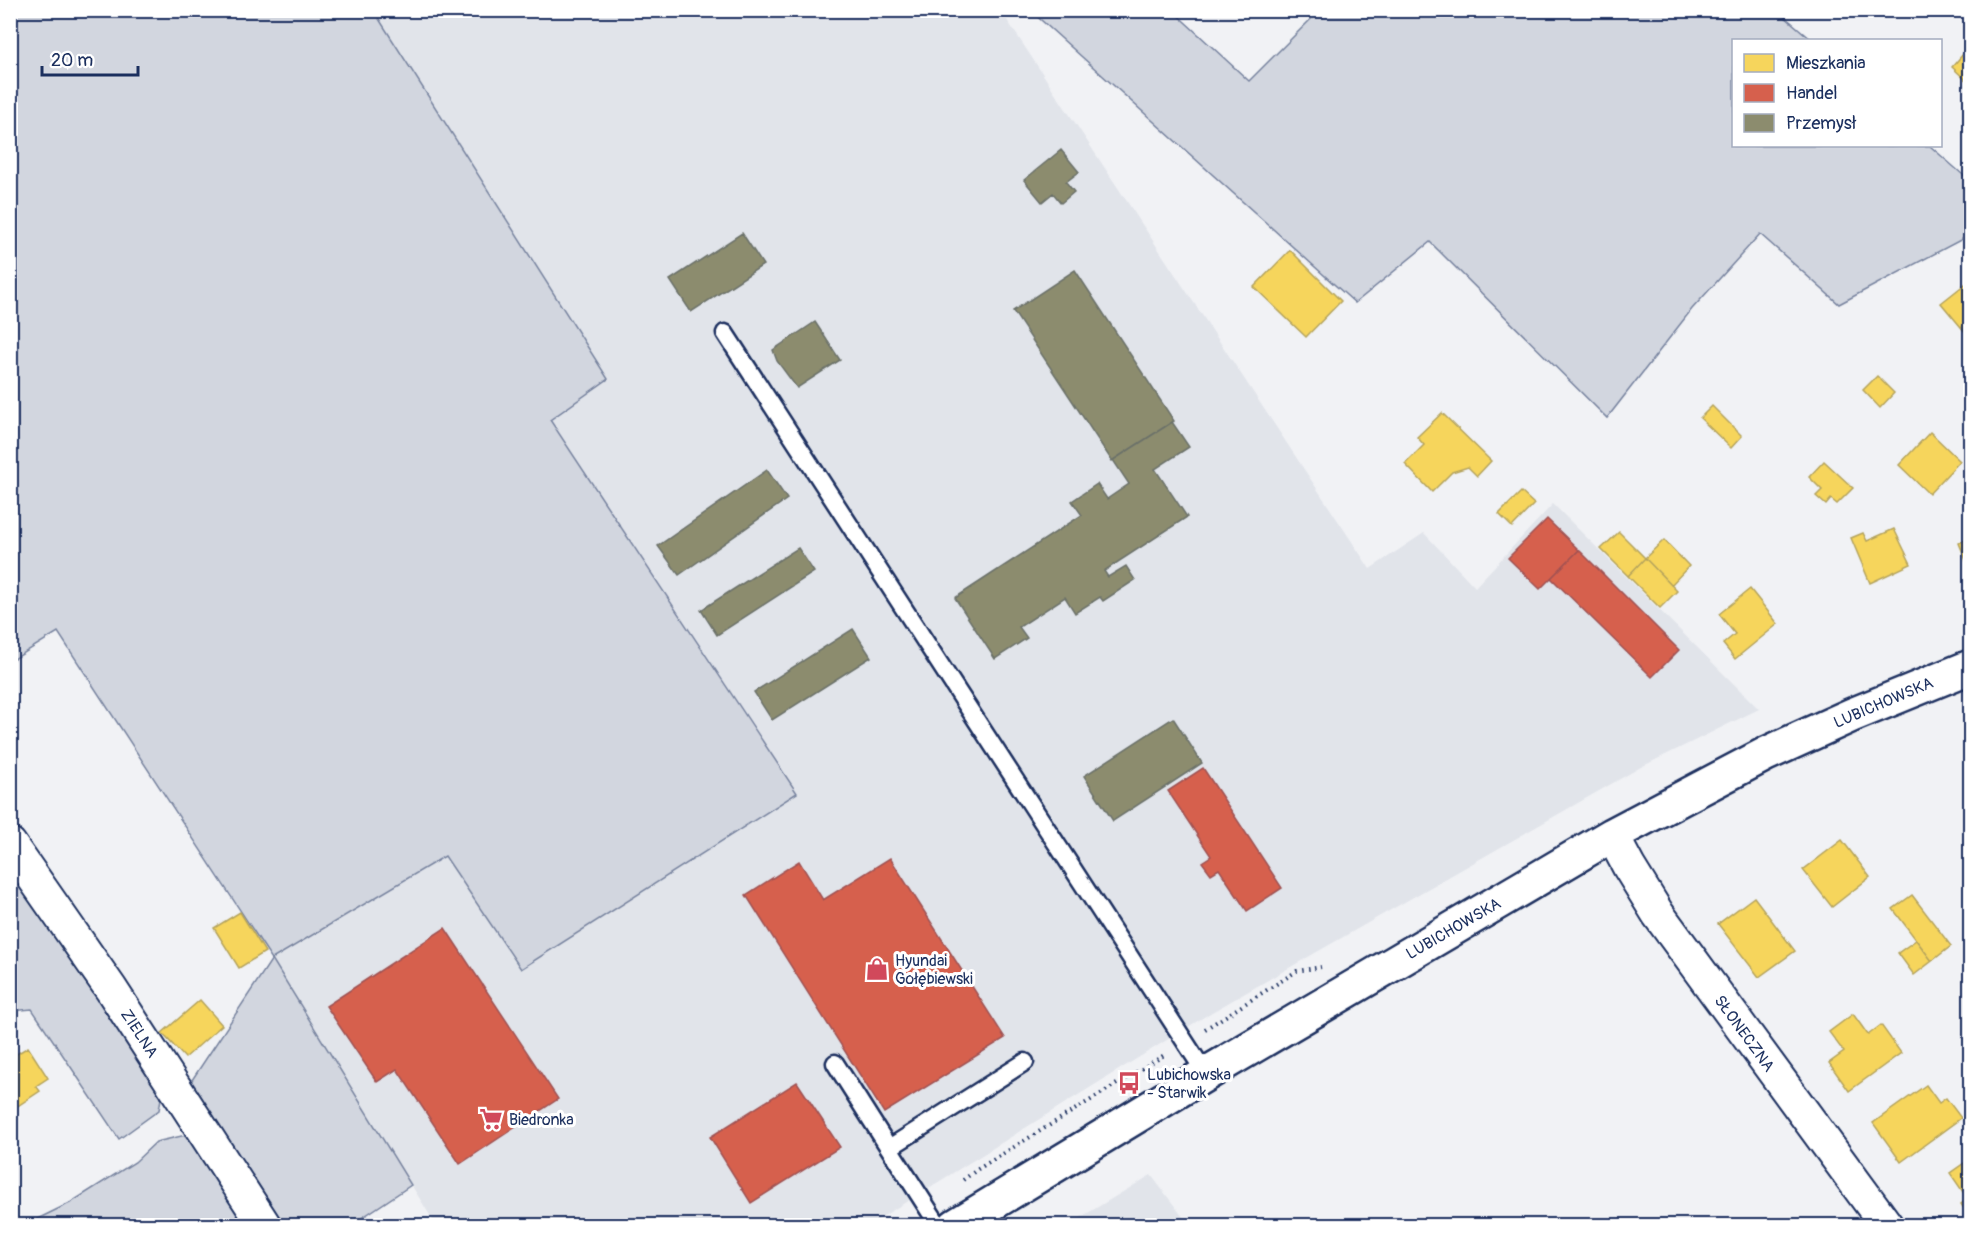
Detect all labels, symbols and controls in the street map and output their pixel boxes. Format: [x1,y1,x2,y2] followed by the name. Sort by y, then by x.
[42,39,138,77] scale bar
[1732,39,1942,147] legend
[51,49,93,72] text: 20 m
[1786,52,1866,75] text: Mieszkania
[1786,82,1838,105] text: Handel
[1786,112,1857,135] text: Przemysł
[1831,673,1936,733] street label: LUBICHOWSKA
[1402,894,1505,964] street label: LUBICHOWSKA
[895,951,973,989] place label: Hyundai Gołębiewski
[864,956,890,982] shop icon: Hyundai Gołębiewski
[1710,991,1779,1076] street label: SŁONECZNA
[116,1005,162,1062] street label: ZIELNA
[1147,1065,1231,1103] place label: Lubichowska - Starwik
[1116,1070,1142,1096] bus stop icon: Lubichowska - Starwik
[478,1106,504,1132] supermarket icon: Biedronka
[509,1110,574,1130] place label: Biedronka

